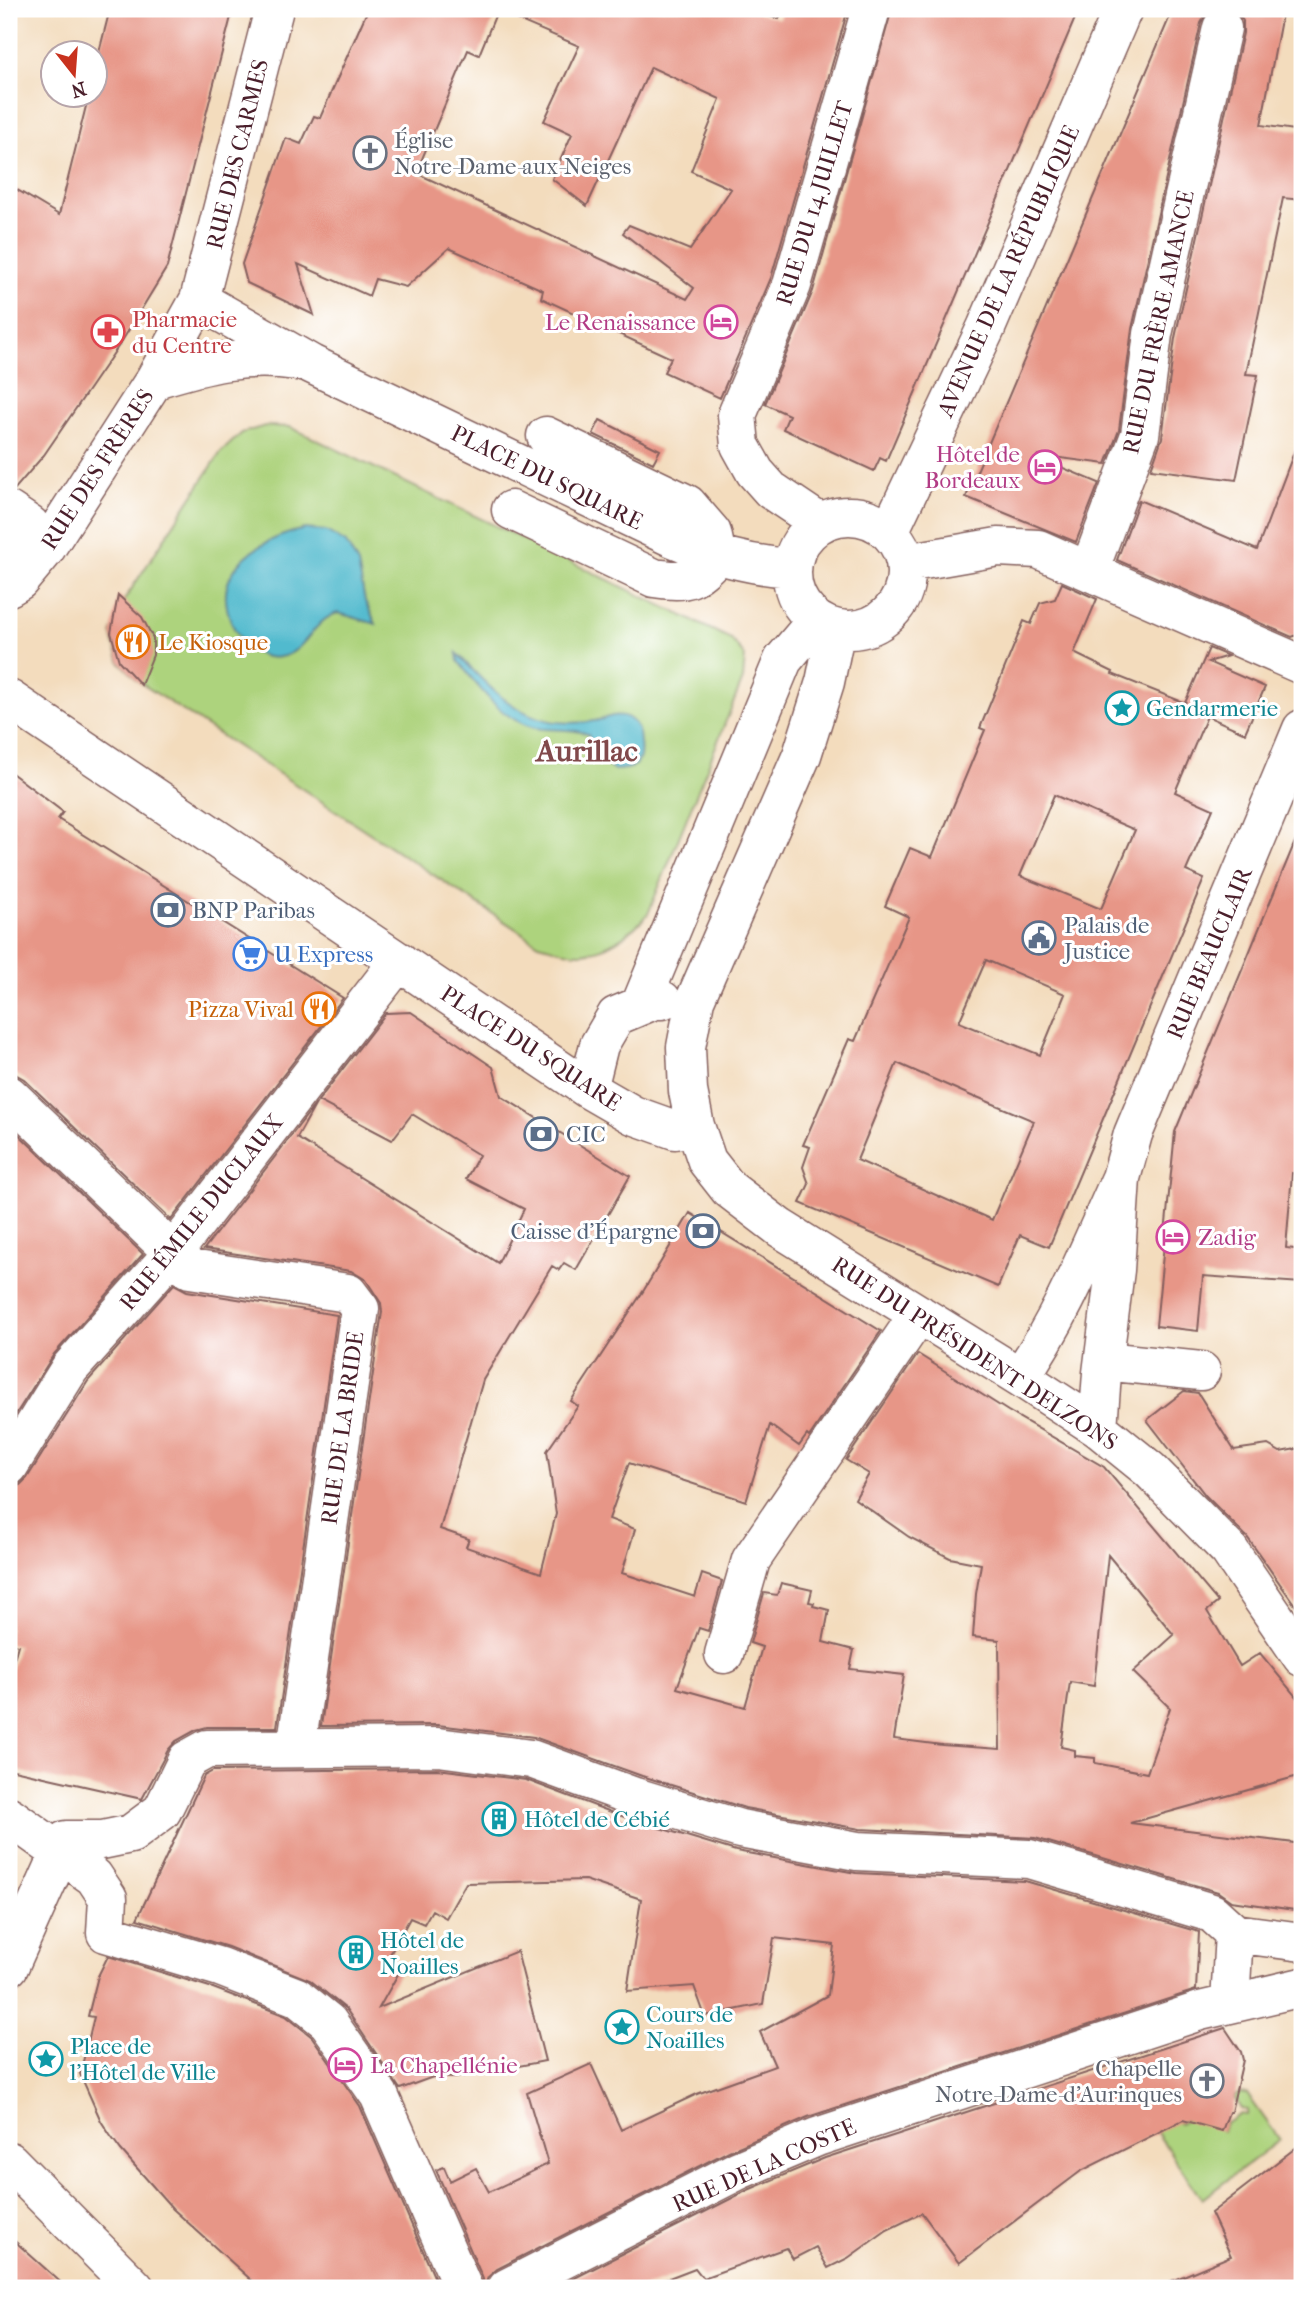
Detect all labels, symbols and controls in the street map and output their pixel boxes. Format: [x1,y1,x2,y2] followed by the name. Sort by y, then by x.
[38,38,108,108] north arrow
[201,56,274,252] street label: RUE DES CARMES
[68,77,89,102] text: N
[771,97,859,309] street label: RUE DU 14 JUILLET
[931,121,1085,422] street label: AVENUE DE LA RÉPUBLIQUE
[394,127,631,180] place label: Église Notre-Dame-aux-Neiges
[351,134,389,172] church icon: Église Notre-Dame-aux-Neiges
[1117,188,1200,457] street label: RUE DU FRÈRE AMANCE
[702,303,740,341] hotel icon: Le Renaissance
[132,306,237,359] place label: Pharmacie du Centre
[545,309,696,336] place label: Le Renaissance
[89,313,127,351] pharmacy icon: Pharmacie du Centre
[35,384,160,555] street label: RUE DES FRÈRES
[447,419,647,536] street label: PLACE DU SQUARE
[925,441,1020,494] place label: Hôtel de Bordeaux
[1026,448,1064,486] hotel icon: Hôtel de Bordeaux
[114,623,152,661] restaurant icon: Le Kiosque
[158,629,268,656] place label: Le Kiosque
[1103,689,1141,727] place icon: Gendarmerie
[1146,695,1278,722] place label: Gendarmerie
[534,734,638,769] district label: Aurillac
[1161,862,1258,1043] street label: RUE BEAUCLAIR
[149,891,187,929] bank icon: BNP Paribas
[192,897,315,924] place label: BNP Paribas
[1062,912,1149,965] place label: Palais de Justice
[1020,919,1058,957] public building icon: Palais de Justice
[231,935,269,973] supermarket icon: U Express
[274,941,373,968] place label: U Express
[435,980,626,1117] street label: PLACE DU SQUARE
[300,990,338,1028] restaurant icon: Pizza Vival
[188,996,295,1023] place label: Pizza Vival
[114,1109,289,1316] street label: RUE ÉMILE DUCLAUX
[522,1115,560,1153] bank icon: CIC
[566,1121,606,1148] place label: CIC
[684,1212,722,1250] bank icon: Caisse d'Épargne
[510,1218,678,1245] place label: Caisse d'Épargne
[1154,1218,1192,1256] hotel icon: Zadig
[1198,1224,1256,1251] place label: Zadig
[827,1251,1123,1456] street label: RUE DU PRÉSIDENT DELZONS
[316,1330,369,1526] street label: RUE DE LA BRIDE
[480,1800,518,1838] building icon: Hôtel de Cébié
[524,1806,670,1833] place label: Hôtel de Cébié
[380,1927,464,1980] place label: Hôtel de Noailles
[337,1934,375,1972] building icon: Hôtel de Noailles
[646,2001,733,2054] place label: Cours de Noailles
[603,2008,641,2046] place icon: Cours de Noailles
[69,2033,216,2086] place label: Place de l'Hôtel de Ville
[27,2040,65,2078] place icon: Place de l'Hôtel de Ville
[326,2046,364,2084] hotel icon: La Chapellénie
[370,2052,518,2079] place label: La Chapellénie
[935,2055,1182,2108] place label: Chapelle Notre-Dame-d'Aurinques
[1188,2062,1226,2100] church icon: Chapelle Notre-Dame-d'Aurinques
[668,2113,860,2218] street label: RUE DE LA COSTE

